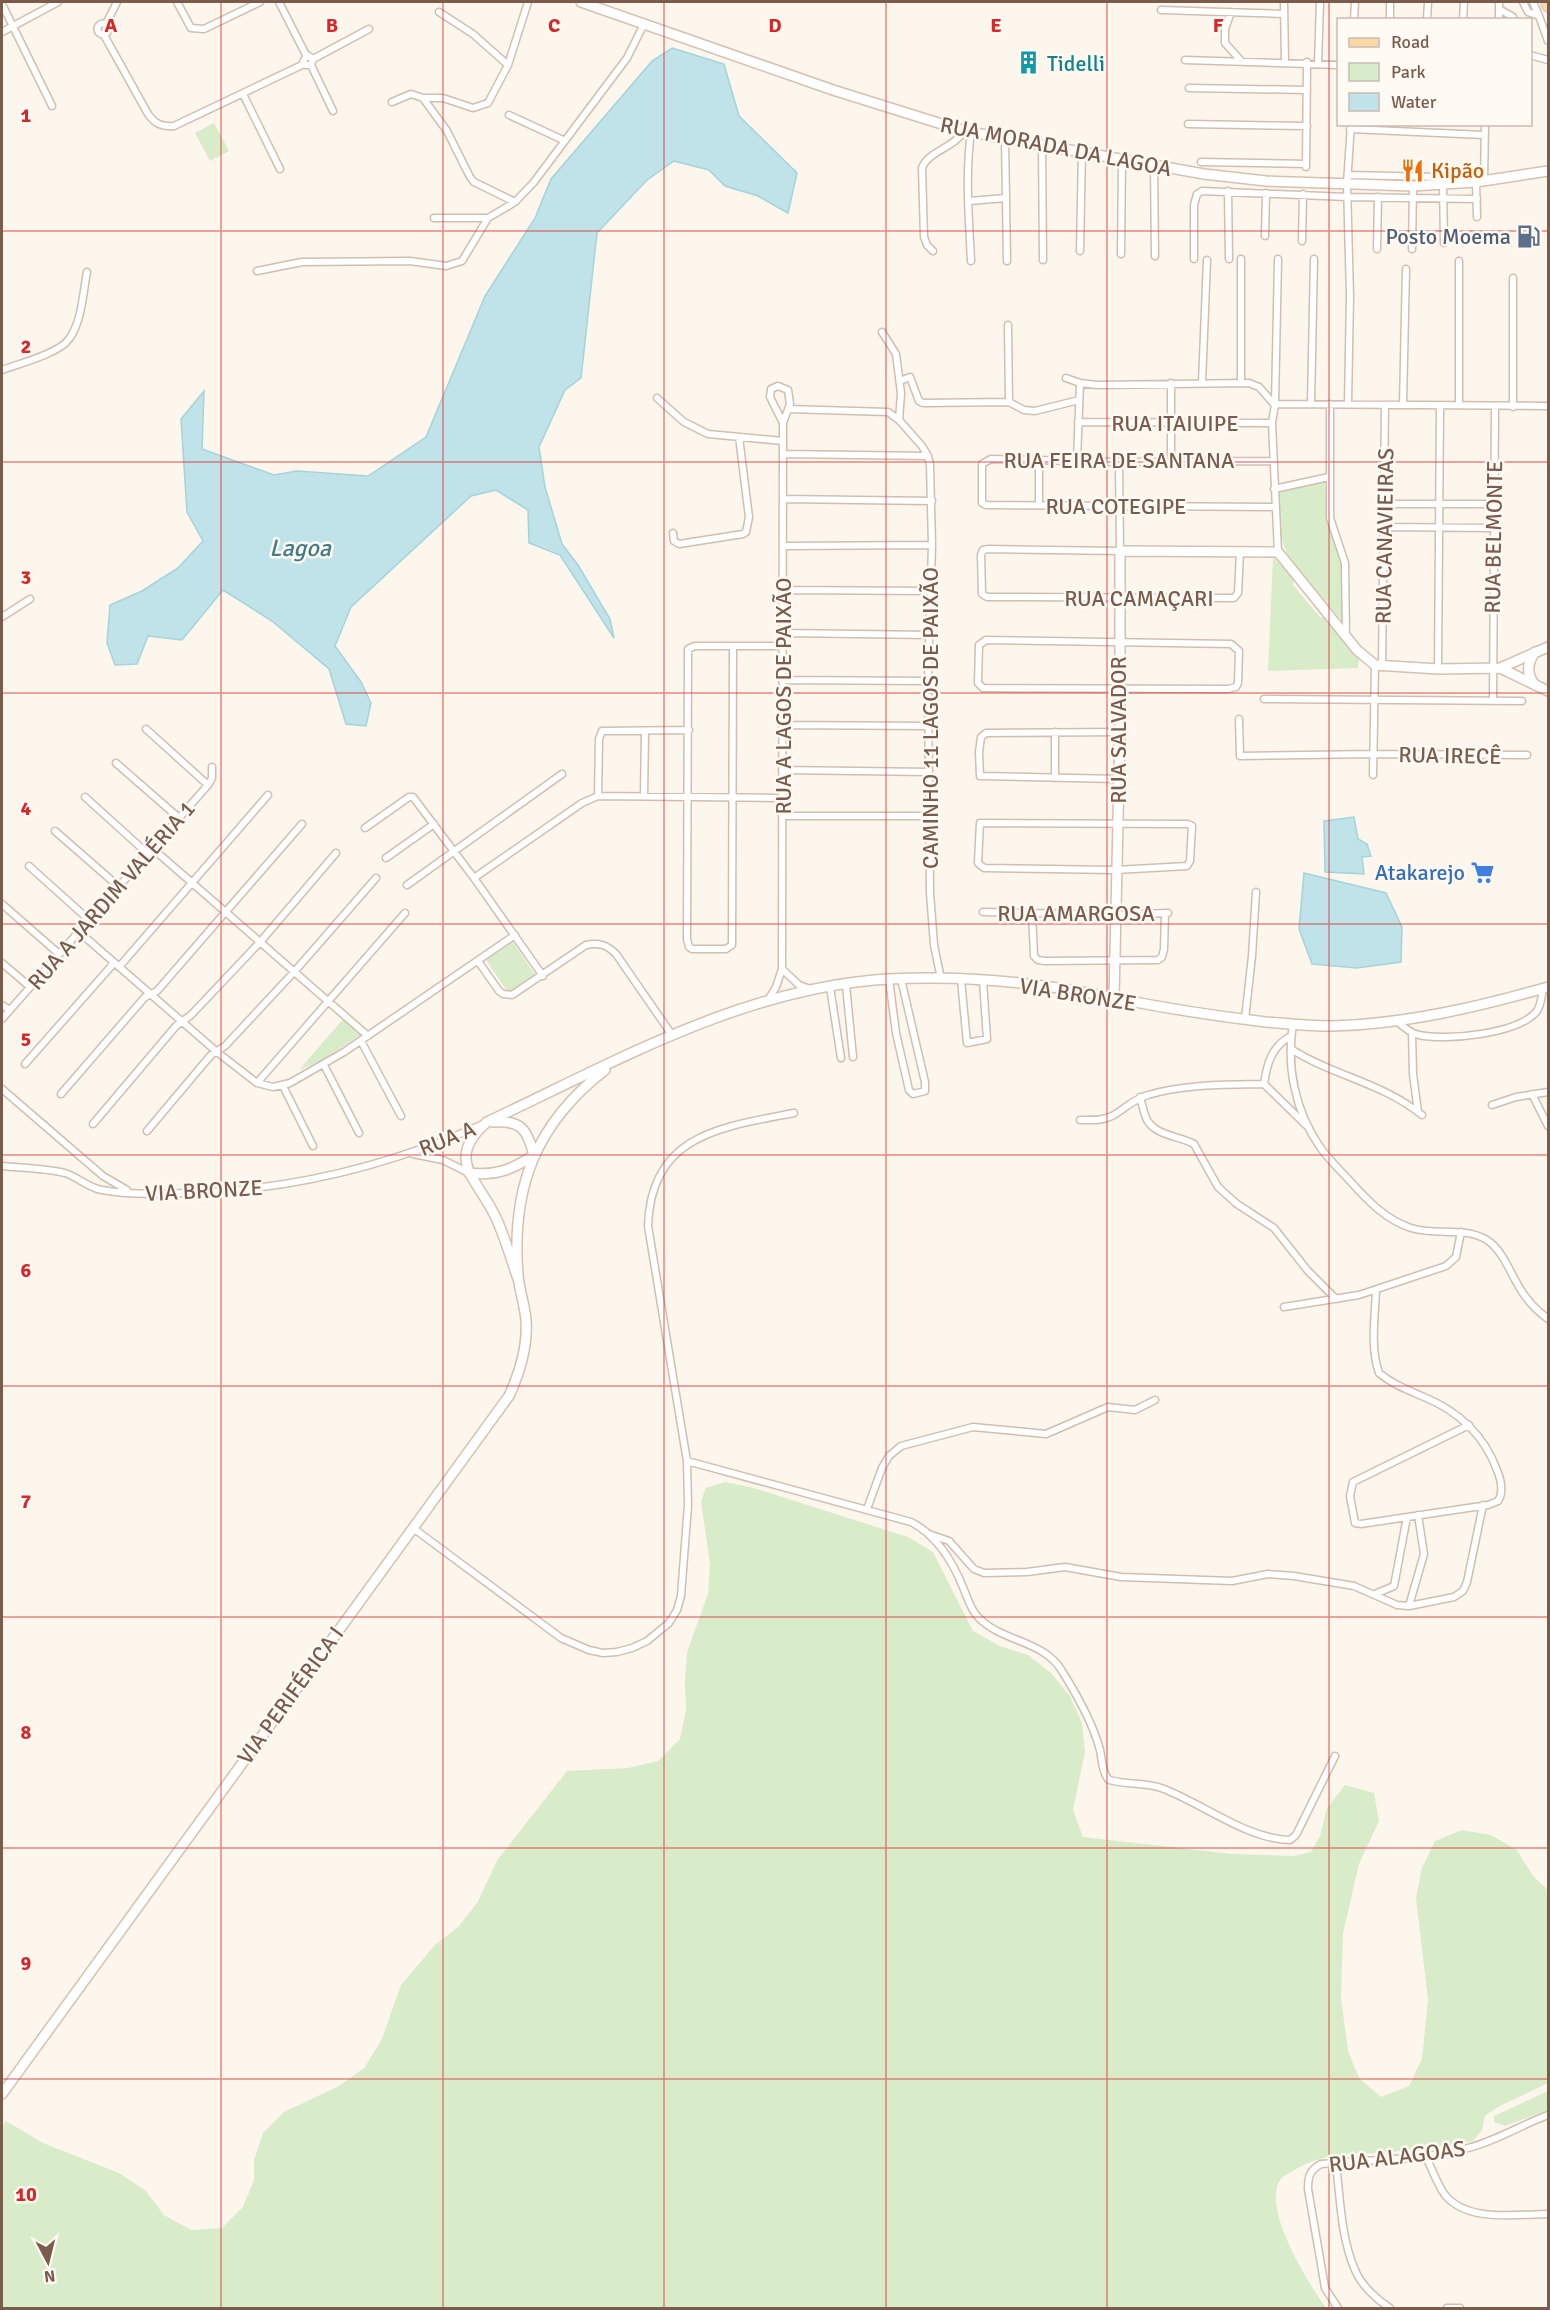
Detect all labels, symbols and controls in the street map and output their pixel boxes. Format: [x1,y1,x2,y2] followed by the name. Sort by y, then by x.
[105,13,118,38] text: A
[326,13,338,38] text: B
[548,13,560,38] text: C
[768,13,782,38] text: D
[990,13,1002,38] text: E
[1213,13,1224,38] text: F
[1337,18,1532,126] legend
[1391,31,1430,53] text: Road
[1016,50,1042,76] building icon: Tidelli
[1047,50,1105,77] place label: Tidelli
[1391,61,1426,83] text: Park
[1391,91,1437,113] text: Water
[21,103,32,128] text: 1
[938,111,1174,182] street label: RUA MORADA DA LAGOA
[1400,157,1426,183] restaurant icon: Kipão
[1431,157,1484,184] place label: Kipão
[1385,223,1511,250] place label: Posto Moema
[1516,223,1542,249] fuel station icon: Posto Moema
[21,334,31,359] text: 2
[1111,410,1239,437] street label: RUA ITAIUIPE
[1004,447,1235,474] street label: RUA FEIRA DE SANTANA
[1369,448,1400,624] street label: RUA CANAVIEIRAS
[1479,460,1508,614] street label: RUA BELMONTE
[1045,493,1187,520] street label: RUA COTEGIPE
[269,533,332,563] water label: Lagoa
[21,565,31,590] text: 3
[917,567,944,869] street label: CAMINHO 11 LAGOS DE PAIXÃO
[770,577,797,815] street label: RUA A LAGOS DE PAIXÃO
[1064,585,1214,612] street label: RUA CAMAÇARI
[1105,656,1132,804] street label: RUA SALVADOR
[1398,741,1502,770] street label: RUA IRECÊ
[22,795,201,995] street label: RUA A JARDIM VALÉRIA 1
[21,796,32,821] text: 4
[1375,859,1465,886] place label: Atakarejo
[1470,859,1496,885] supermarket icon: Atakarejo
[997,900,1155,927] street label: RUA AMARGOSA
[1018,972,1138,1017] street label: VIA BRONZE
[21,1027,31,1052] text: 5
[415,1115,480,1162] street label: RUA A
[144,1174,264,1207] street label: VIA BRONZE
[21,1258,32,1283] text: 6
[21,1489,32,1514] text: 7
[231,1621,349,1769] street label: VIA PERIFÉRICA I
[21,1720,32,1745] text: 8
[21,1951,32,1976] text: 9
[1327,2135,1467,2178] street label: RUA ALAGOAS
[15,2182,37,2207] text: 10
[18,2232,78,2292] north arrow
[43,2265,56,2286] text: N

